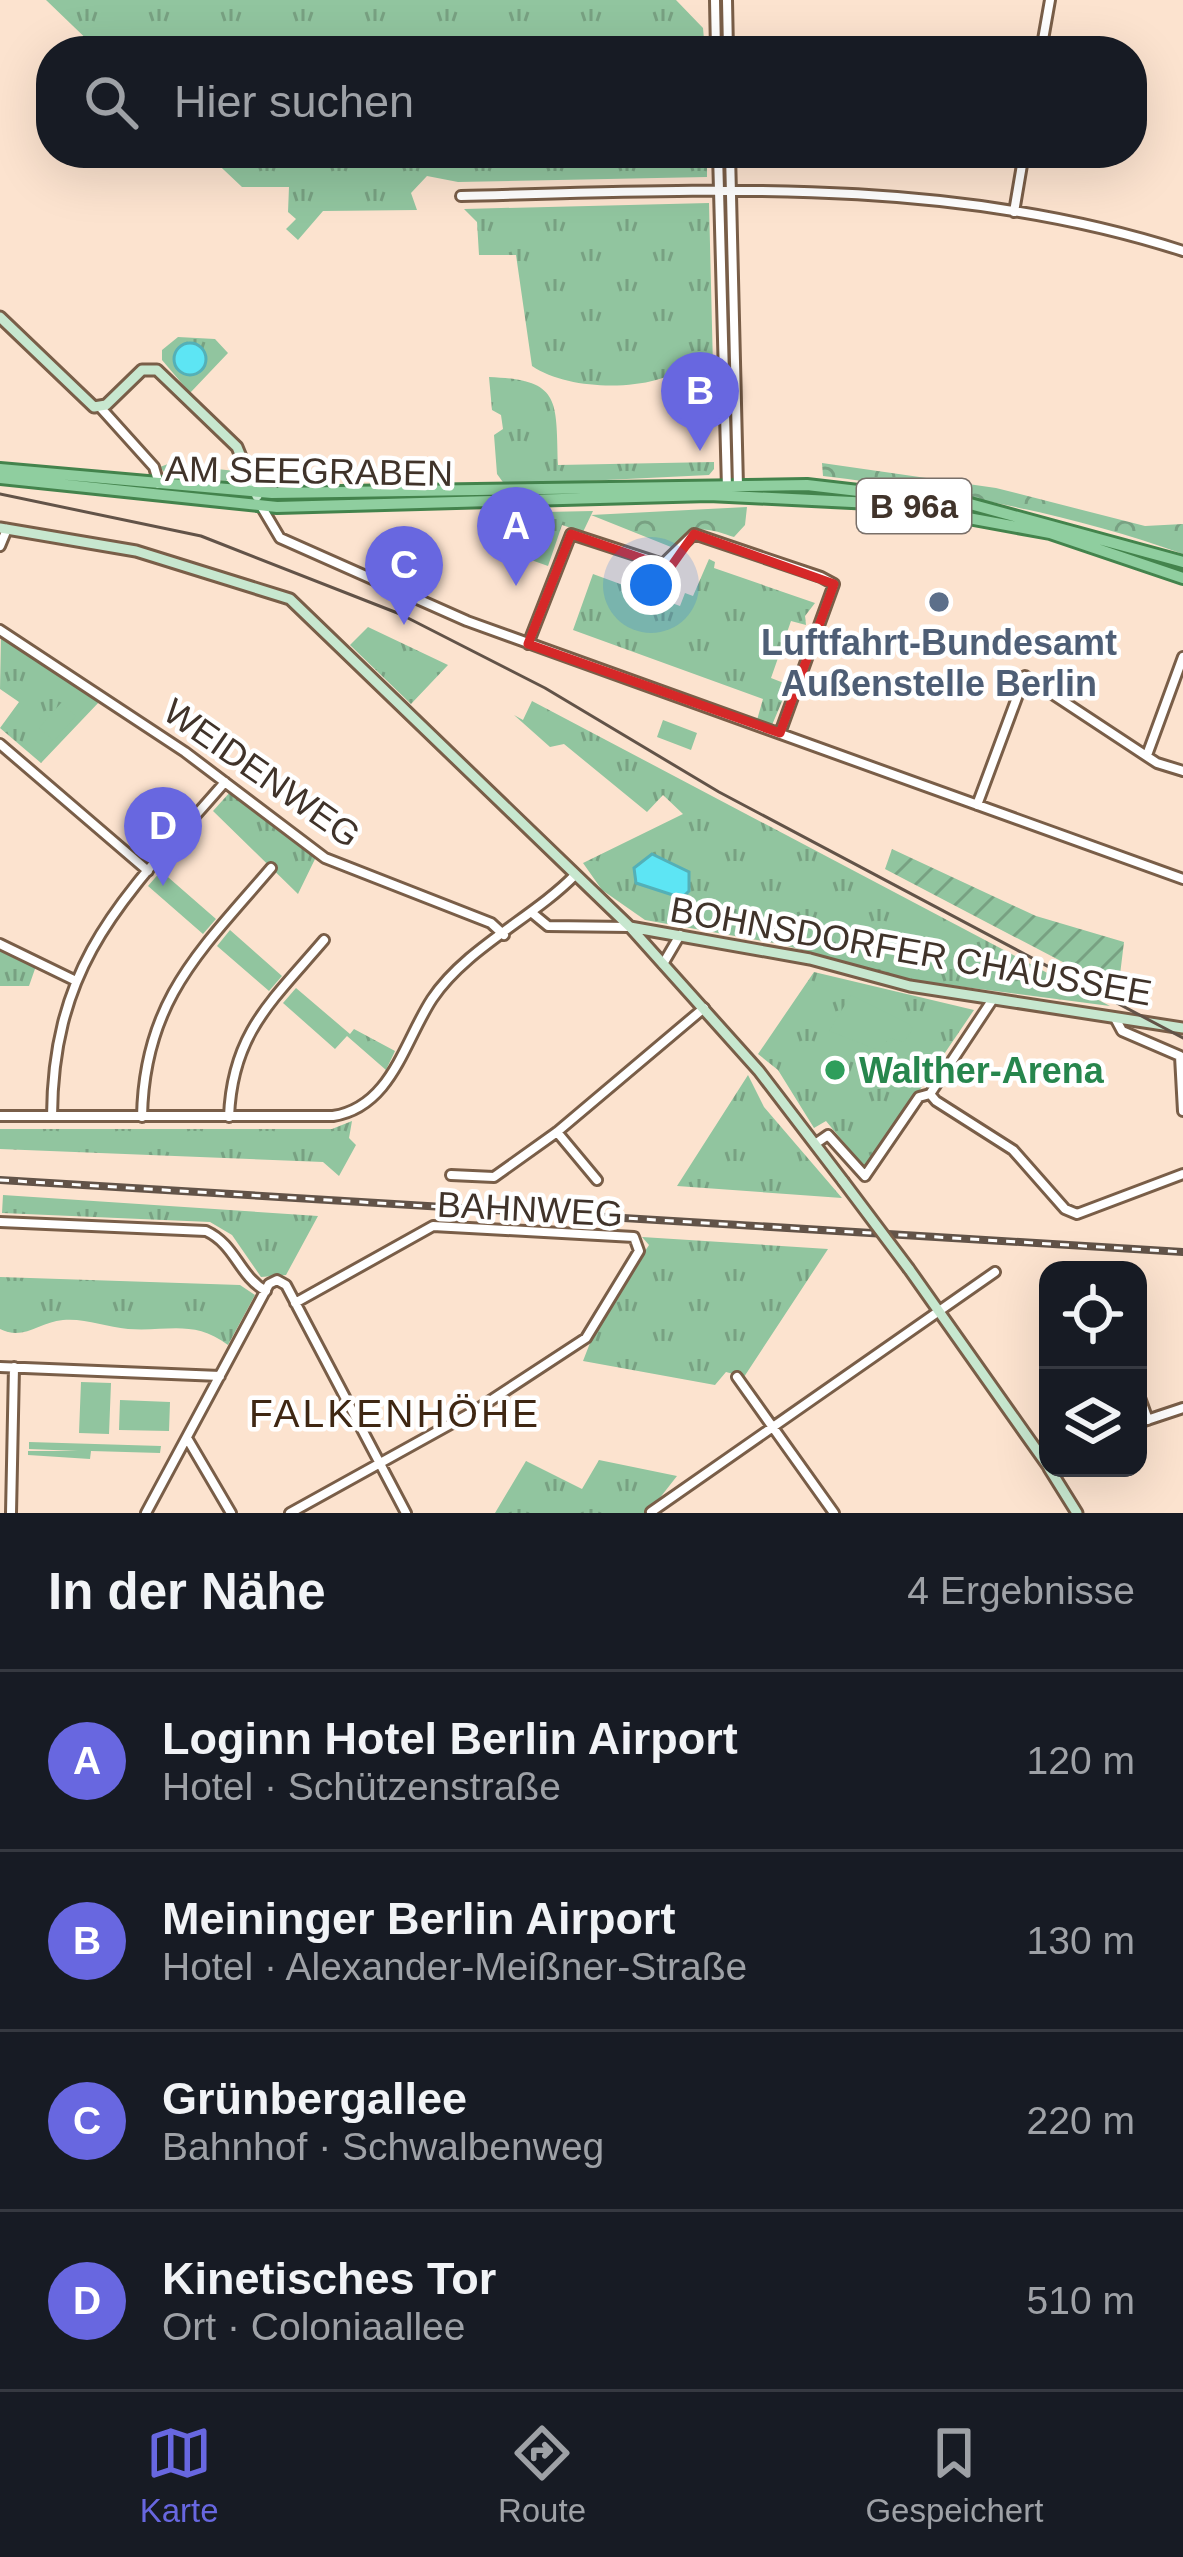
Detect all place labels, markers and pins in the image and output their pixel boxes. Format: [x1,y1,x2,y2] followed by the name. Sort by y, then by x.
[661,352,739,451] pin: B
[477,487,555,586] pin: A
[365,526,443,625] pin: C
[926,589,952,615] marker: Luftfahrt-Bundesamt Außenstelle Berlin
[761,622,1117,704] place label: Luftfahrt-Bundesamt Außenstelle Berlin
[124,787,202,886] pin: D
[859,1050,1105,1091] place label: Walther-Arena
[822,1057,848,1083] marker: Walther-Arena

